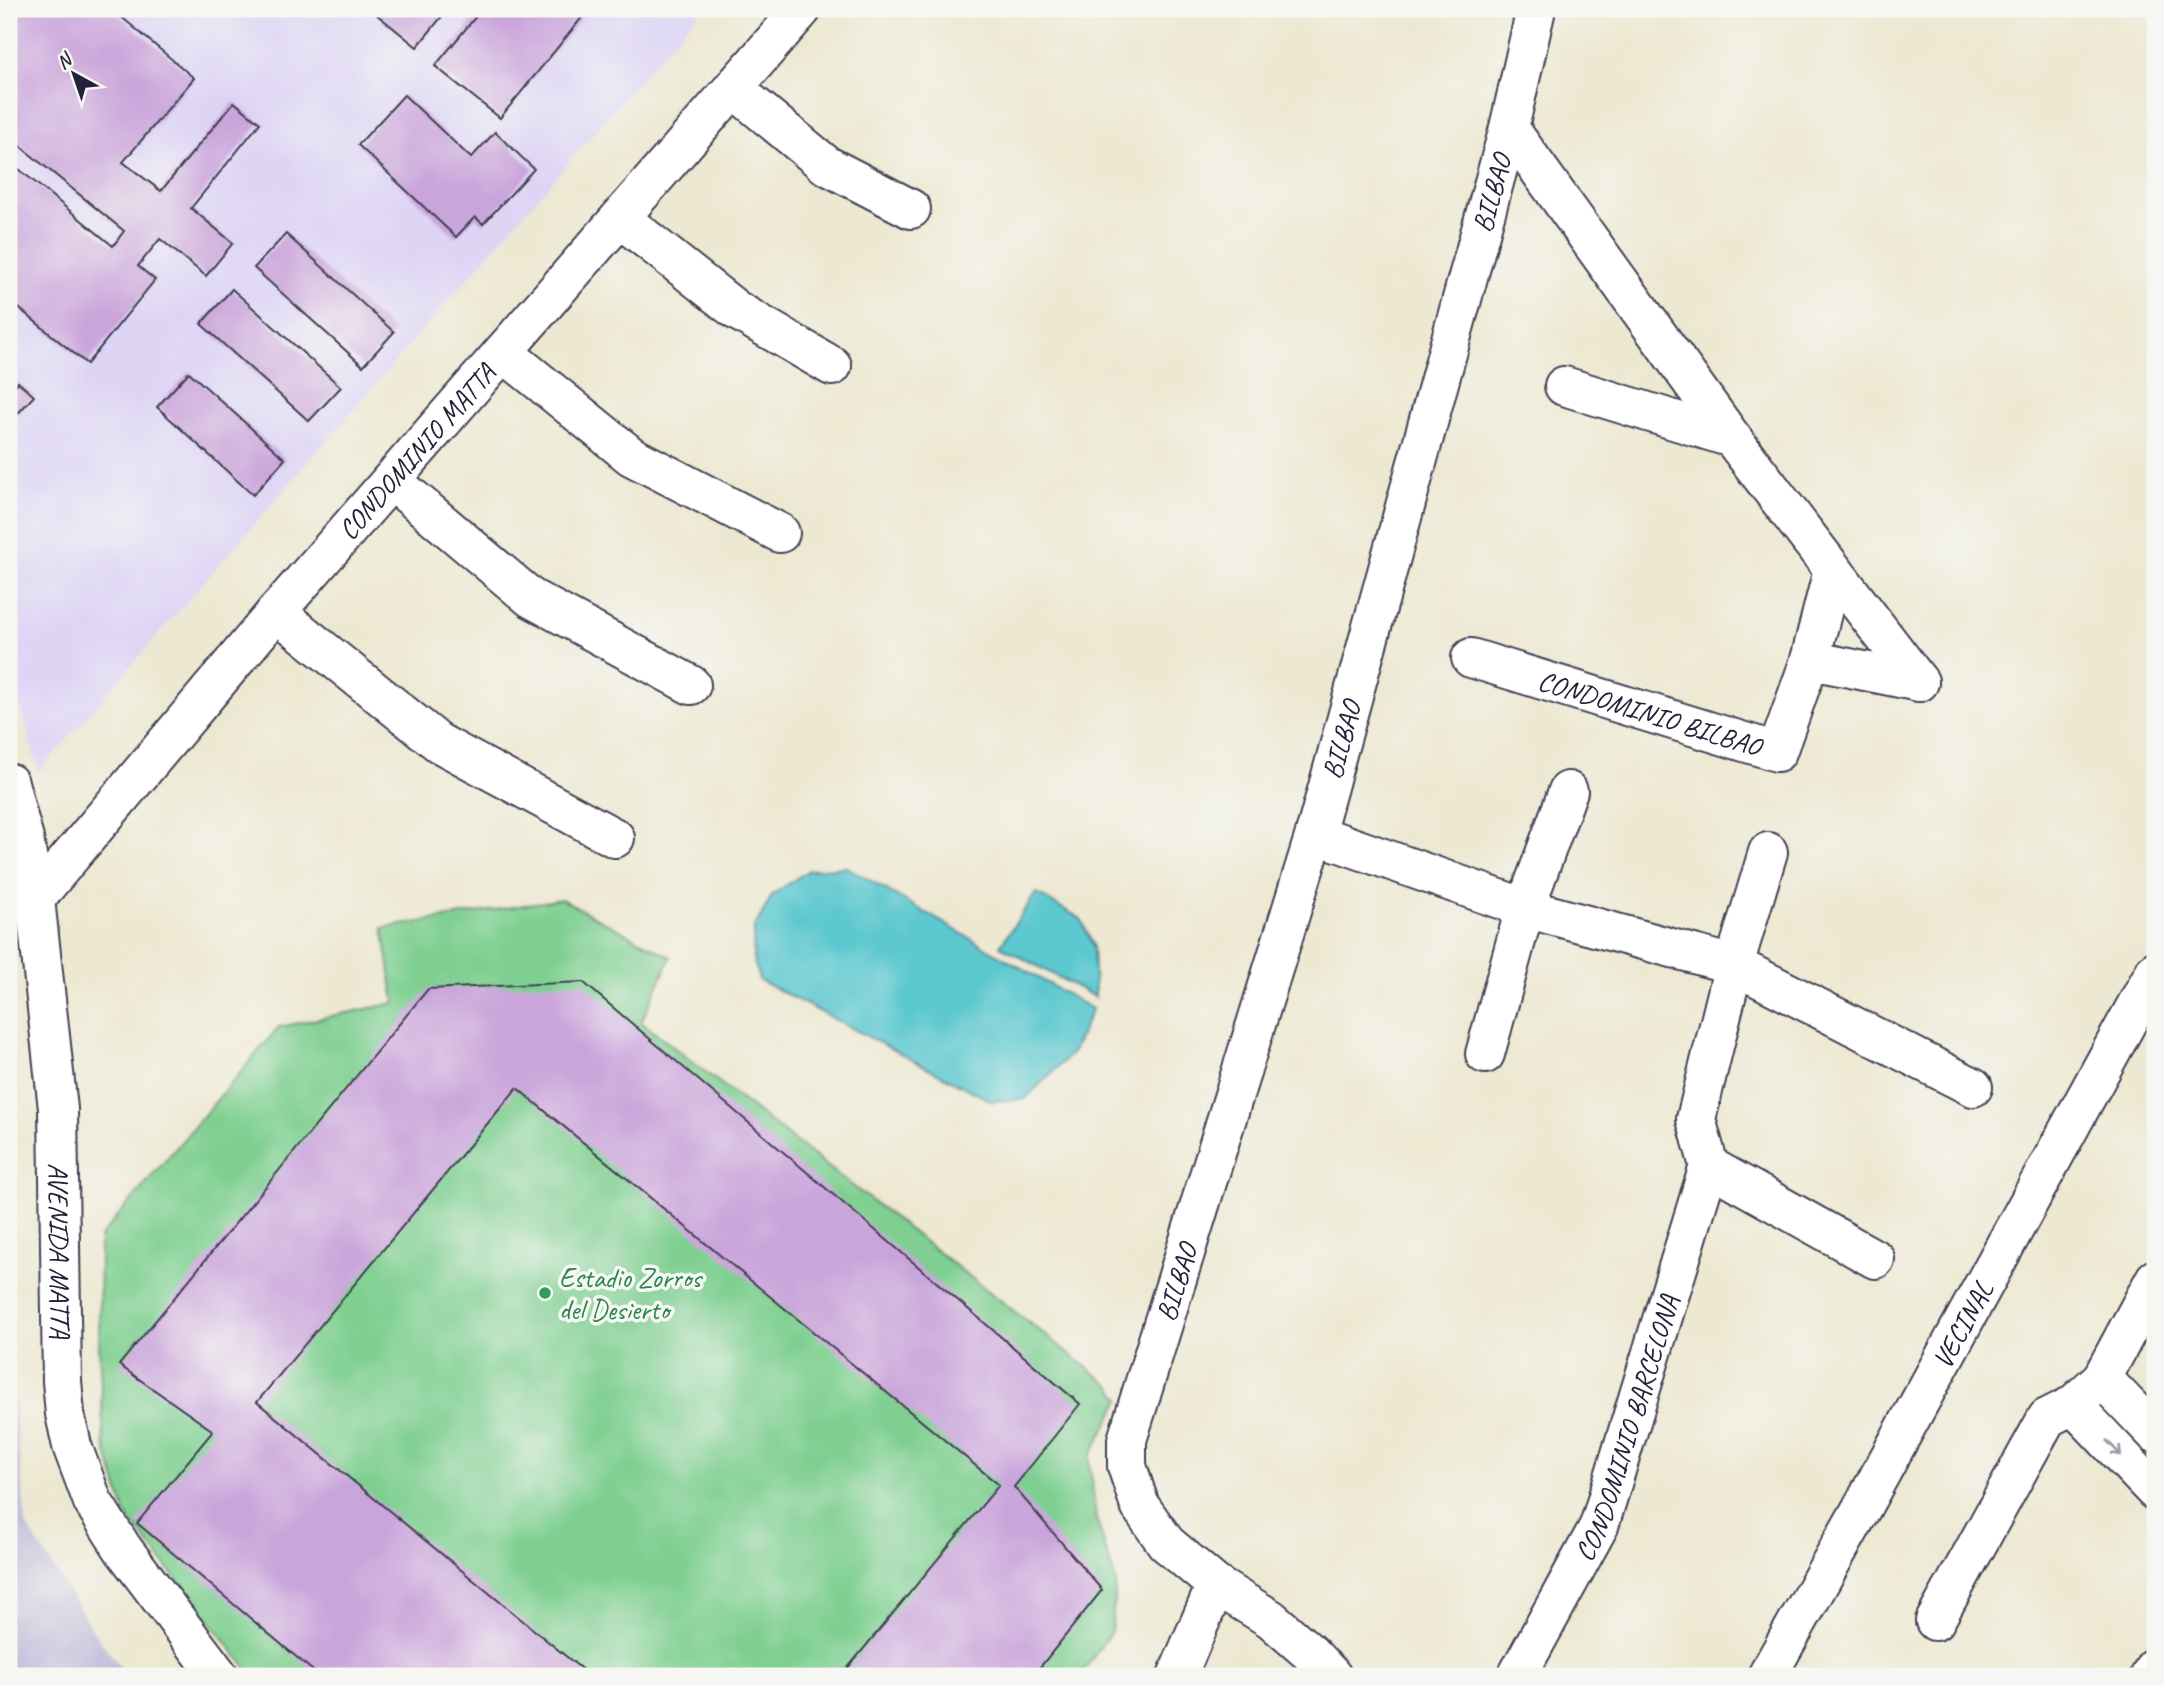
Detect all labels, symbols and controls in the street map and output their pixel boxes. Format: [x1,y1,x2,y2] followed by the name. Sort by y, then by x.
[38,38,108,108] north arrow
[51,47,78,75] text: N
[1464,148,1520,236] street label: BILBAO
[330,355,504,547] street label: CONDOMINIO MATTA
[1534,663,1768,765] street label: CONDOMINIO BILBAO
[1314,694,1370,783] street label: BILBAO
[41,1163,78,1340] street label: AVENIDA MATTA
[1148,1237,1206,1325] street label: BILBAO
[559,1260,703,1327] place label: Estadio Zorros del Desierto
[1925,1274,2001,1374] street label: VECINAL
[537,1285,553,1301] marker: Estadio Zorros del Desierto
[1566,1290,1687,1567] street label: CONDOMINIO BARCELONA
[2106,1439,2123,1456] one-way arrow

